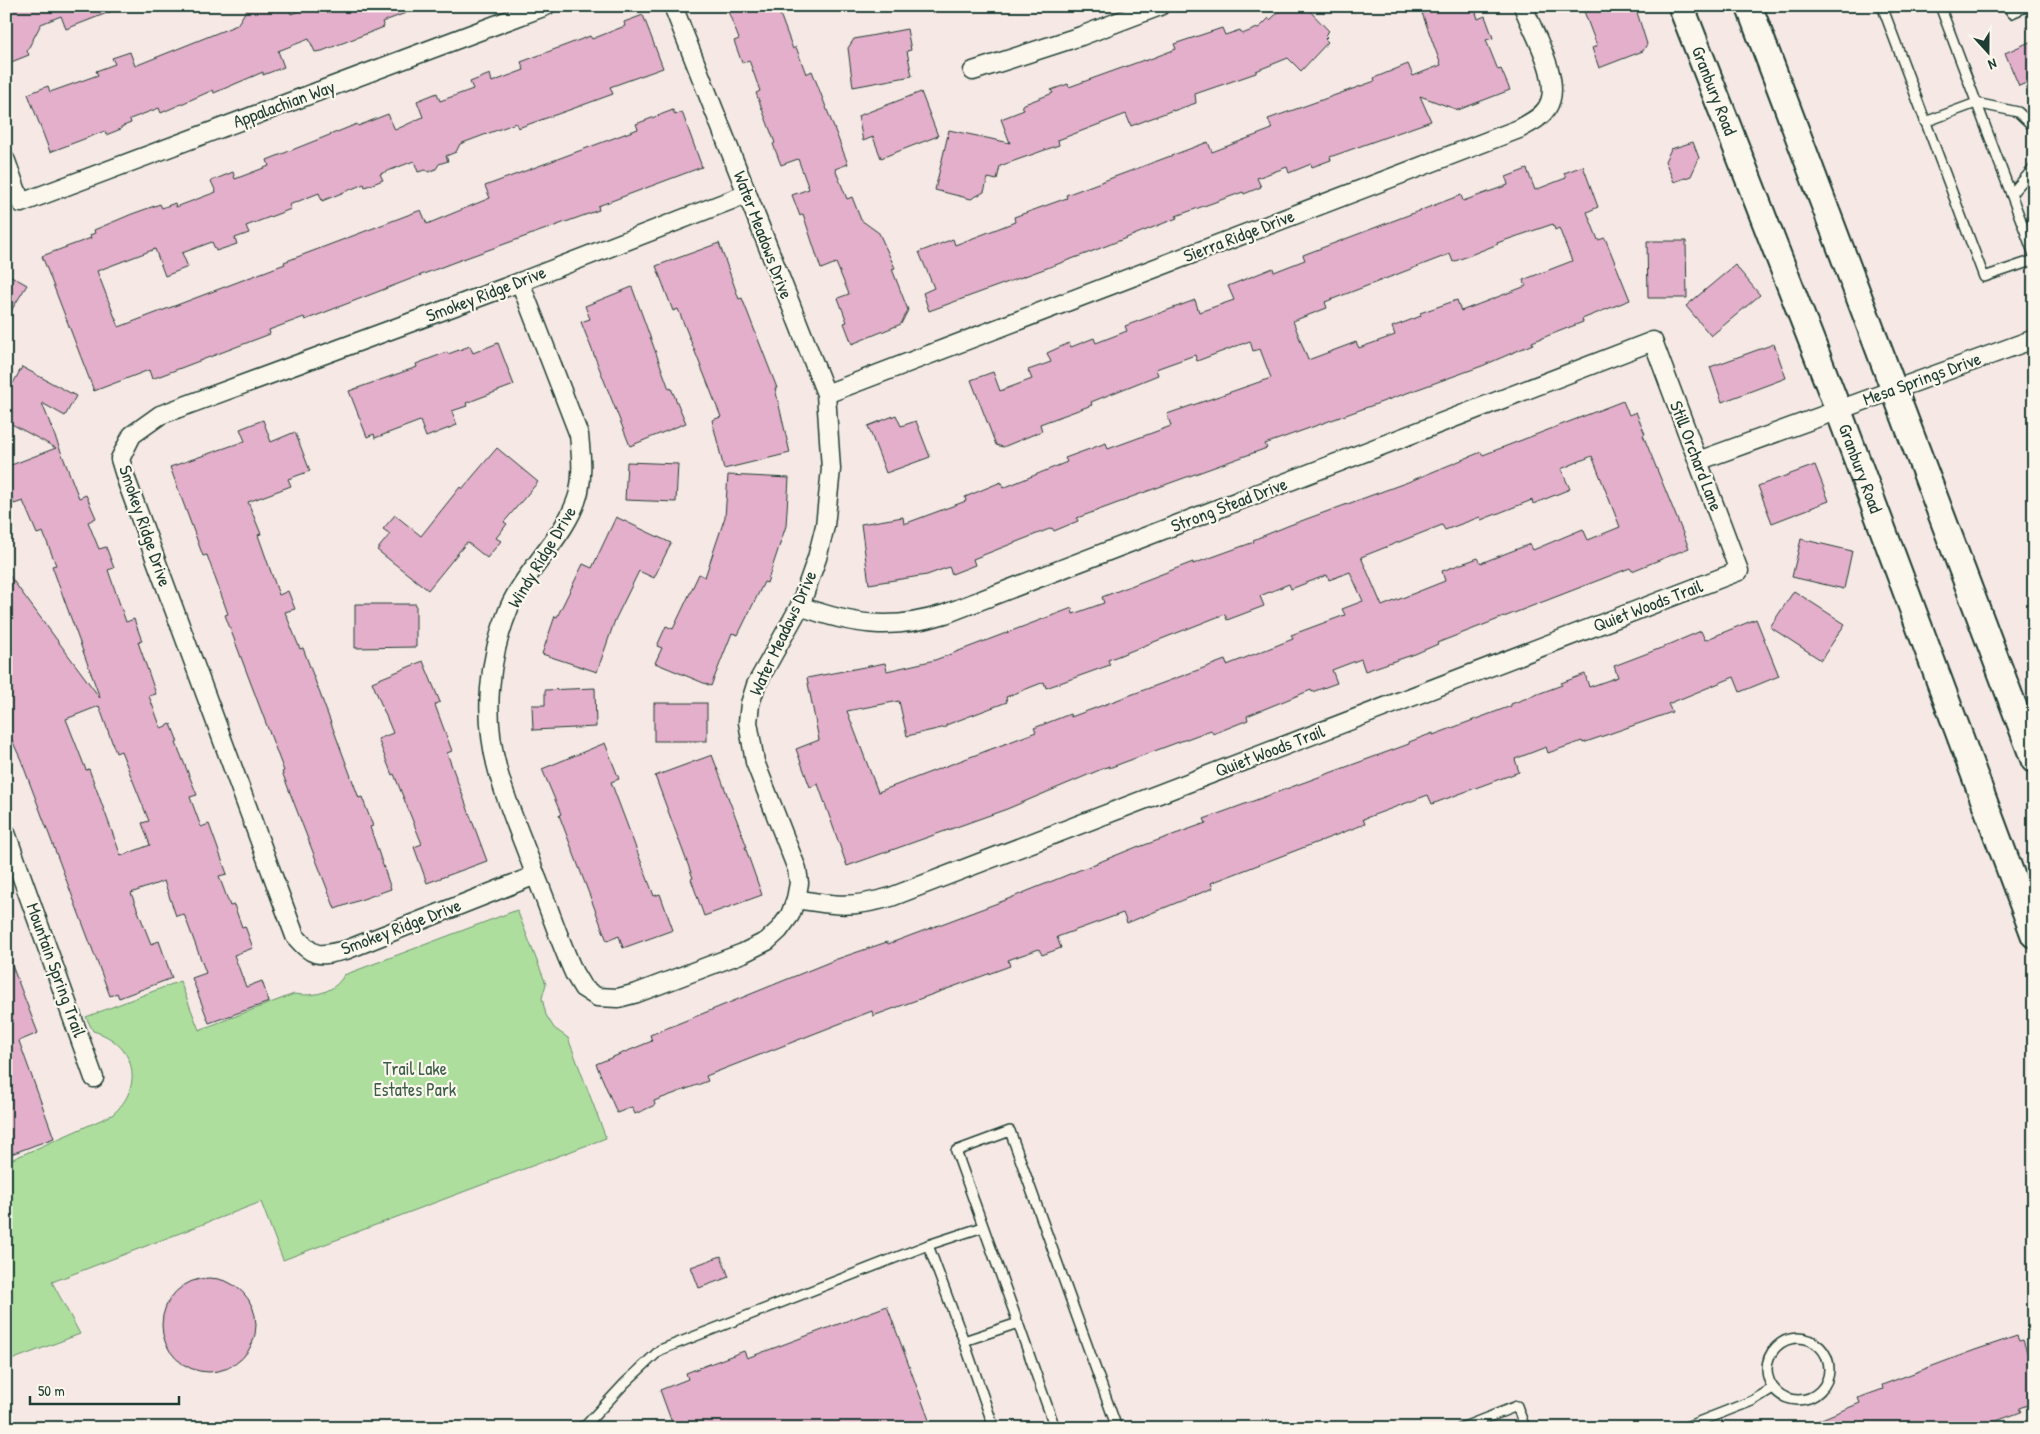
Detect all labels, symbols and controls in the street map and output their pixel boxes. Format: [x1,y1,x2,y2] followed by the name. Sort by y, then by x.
[1962,28,2012,78] north arrow
[1686,42,1743,139] street label: Granbury Road
[1985,54,2000,75] text: N
[229,73,339,134] street label: Appalachian Way
[728,167,799,302] street label: Water Meadows Drive
[1180,203,1298,268] street label: Sierra Ridge Drive
[422,259,549,328] street label: Smokey Ridge Drive
[1859,346,1984,411] street label: Mesa Springs Drive
[1664,397,1729,514] street label: Still Orchard Lane
[1833,420,1889,517] street label: Granbury Road
[113,462,178,590] street label: Smokey Ridge Drive
[1167,471,1291,538] street label: Strong Stead Drive
[501,501,582,612] street label: Windy Ridge Drive
[743,566,822,699] street label: Water Meadows Drive
[1589,573,1706,638] street label: Quiet Woods Trail
[1211,718,1328,783] street label: Quiet Woods Trail
[337,892,464,961] street label: Smokey Ridge Drive
[21,899,92,1041] street label: Mountain Spring Trail
[374,1056,457,1102] park label: Trail Lake Estates Park
[30,1374,179,1406] scale bar
[38,1380,65,1401] text: 50 m

